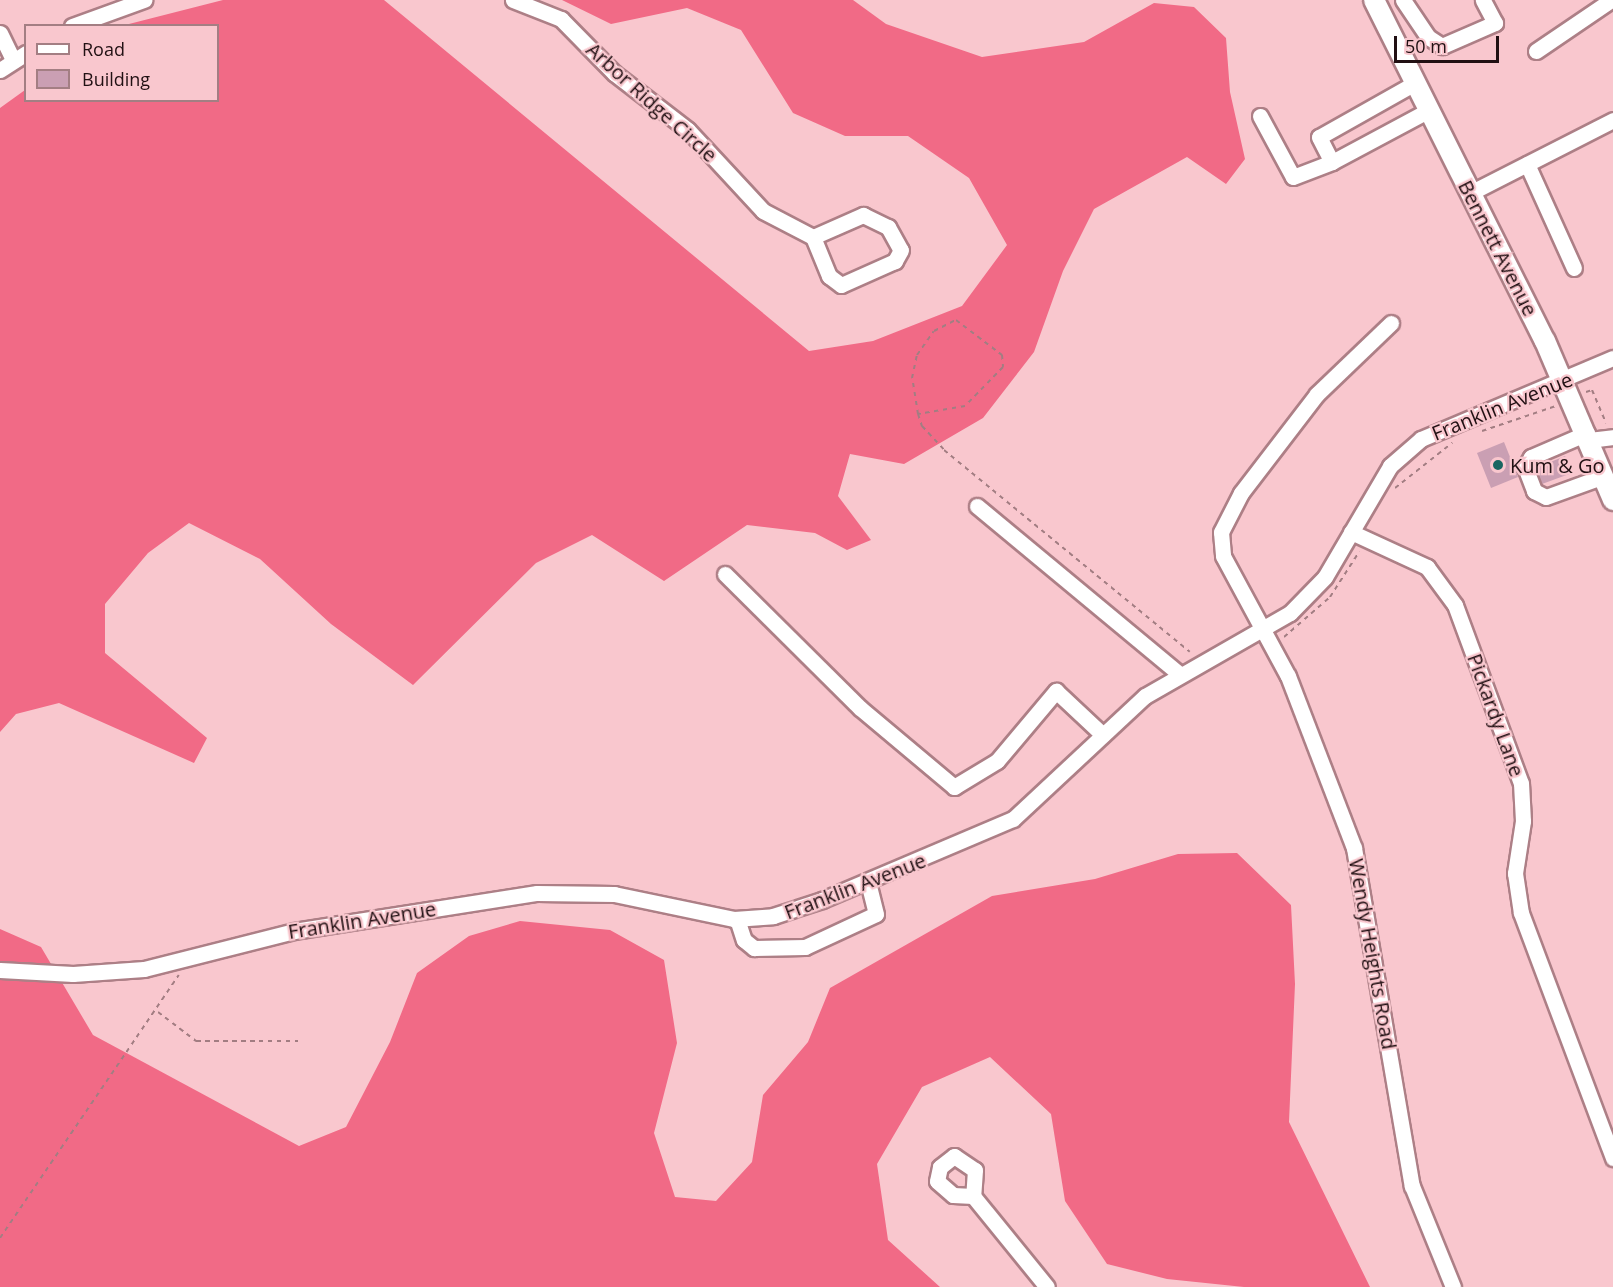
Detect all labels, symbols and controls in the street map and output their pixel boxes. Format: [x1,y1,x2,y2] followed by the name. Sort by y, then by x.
[24,24,219,102] legend
[1397,24,1502,62] scale bar
[1405,34,1447,58] text: 50 m
[82,37,125,61] text: Road
[582,37,722,167] street label: Arbor Ridge Circle
[82,67,150,91] text: Building
[1453,176,1543,320] street label: Bennett Avenue
[1428,367,1576,445] street label: Franklin Avenue
[1510,453,1605,477] place label: Kum & Go
[1491,458,1505,472] marker: Kum & Go
[1463,650,1529,780] street label: Pickardy Lane
[781,848,929,924] street label: Franklin Avenue
[1344,857,1402,1051] street label: Wendy Heights Road
[286,896,438,944] street label: Franklin Avenue

